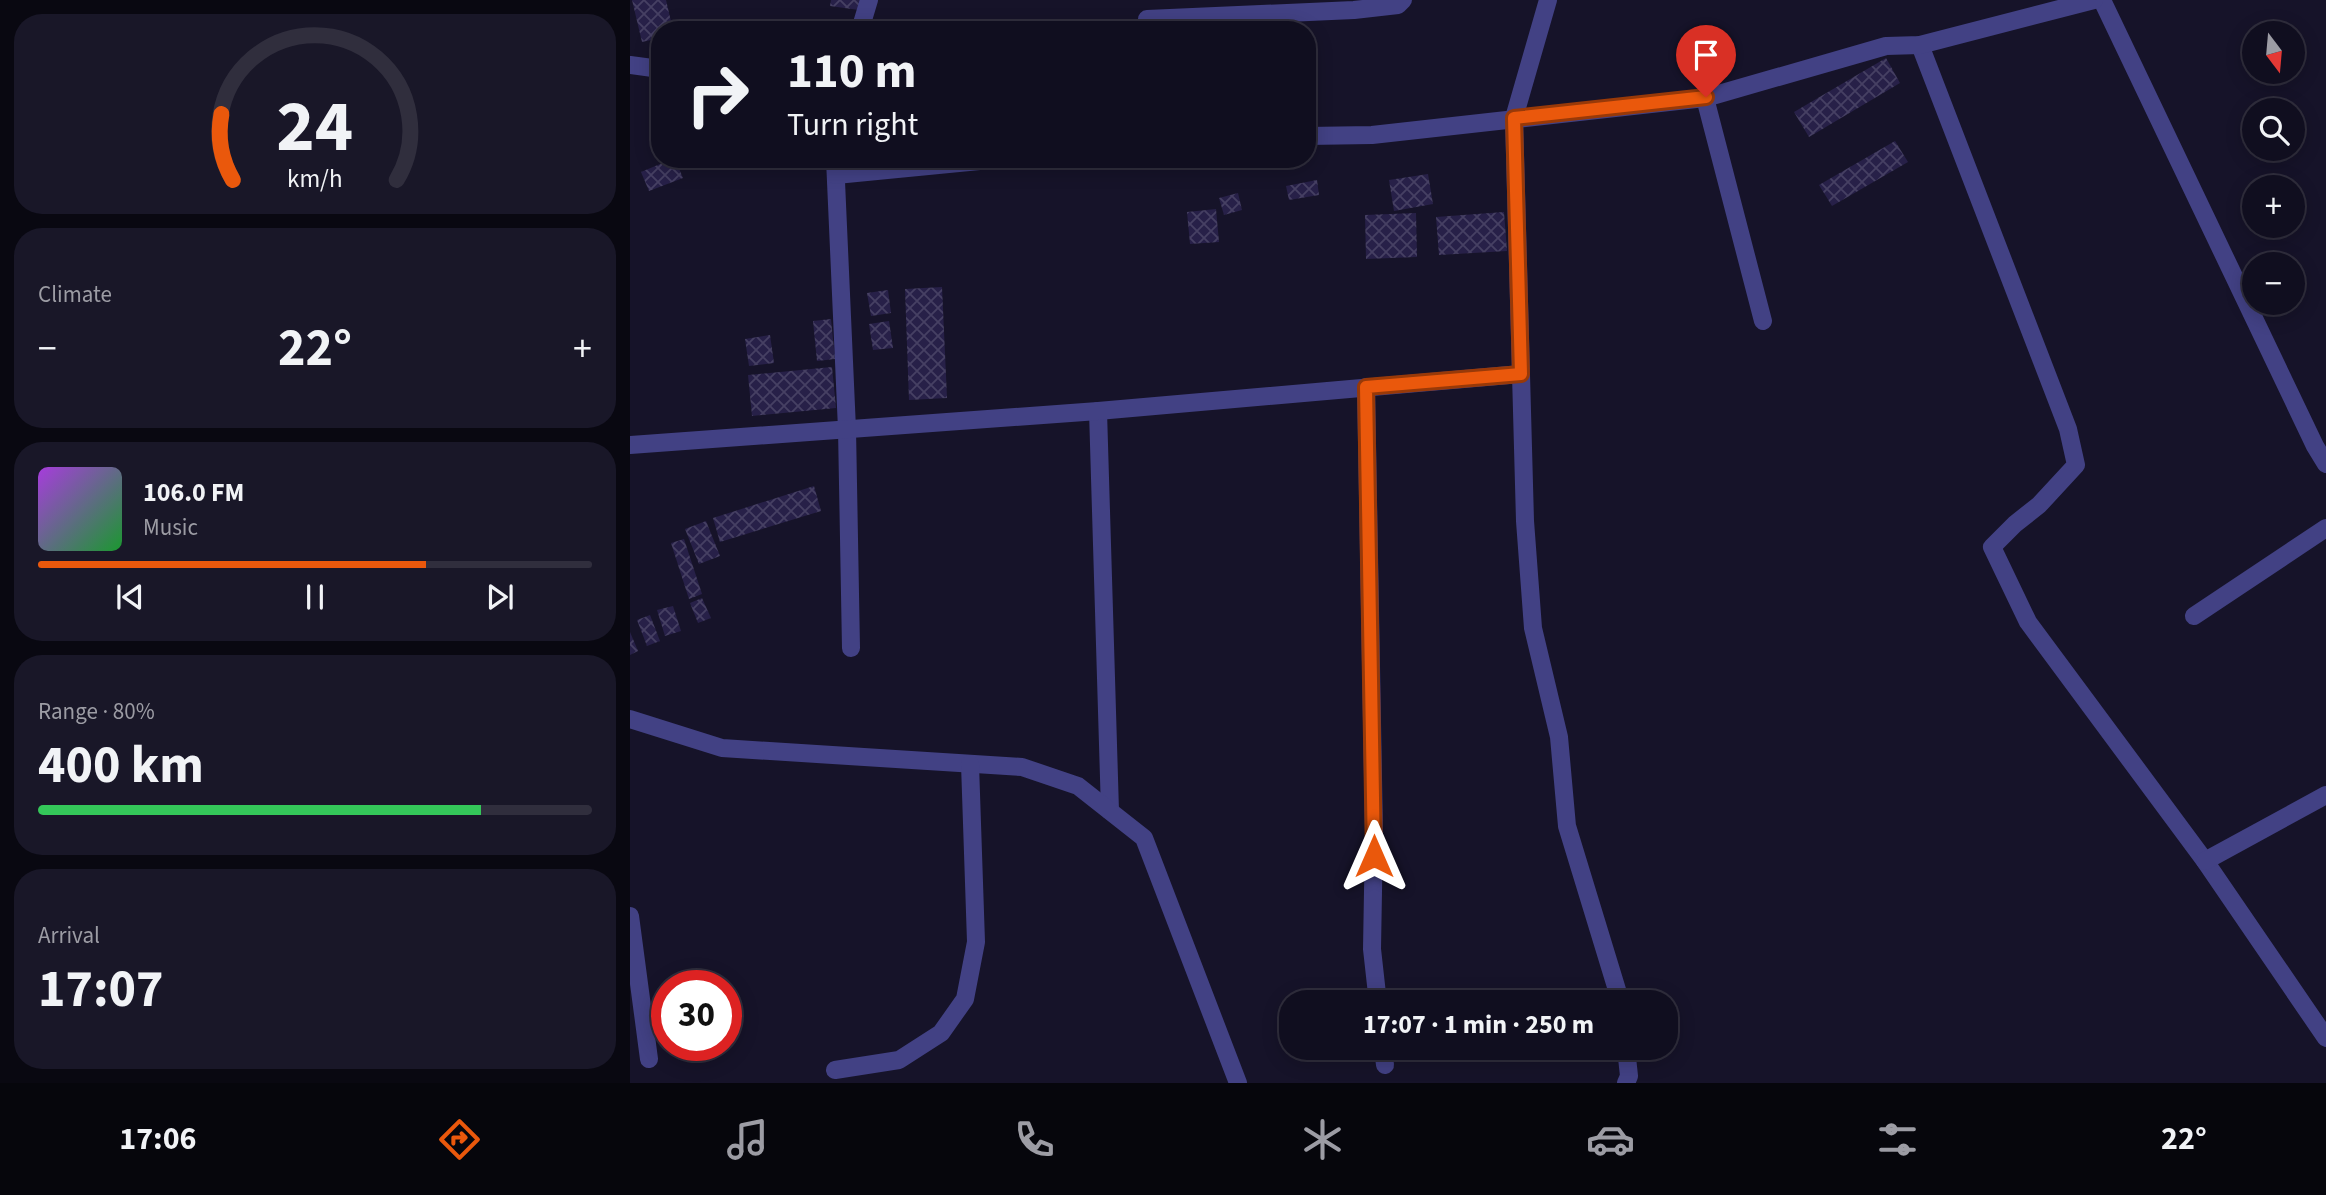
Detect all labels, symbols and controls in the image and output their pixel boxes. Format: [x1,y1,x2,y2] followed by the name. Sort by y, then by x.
[2242,21,2305,84] north arrow
[2242,21,2305,315] map controls
[1676,25,1736,97] pin
[1687,36,1725,74] icon: arrive
[787,37,916,107] text: 110 m
[672,49,763,140] icon: right
[277,75,353,179] text: 24
[2242,98,2305,161] button: search
[787,102,918,148] text: Turn right
[287,161,343,197] text: km/h
[2242,175,2305,238] button: +
[2242,252,2305,315] button: −
[38,278,112,311] text: Climate
[278,312,352,386] text: 22°
[38,322,57,376] text: −
[573,322,592,376] text: +
[143,474,244,511] text: 106.0 FM
[143,511,198,544] text: Music
[111,578,149,616] icon: previous
[296,578,334,616] icon: pause
[481,578,519,616] icon: next
[38,695,155,728] text: Range · 80%
[38,729,204,803] text: 400 km
[1337,819,1411,893] position arrow
[38,919,100,952] text: Arrival
[38,953,163,1027] text: 17:07
[651,970,742,1061] speed limit sign: 30
[1363,1006,1594,1043] text: 17:07 · 1 min · 250 m
[435,1115,484,1164] icon: directions
[723,1115,772,1164] icon: music
[1010,1115,1059,1164] icon: phone
[1298,1115,1347,1164] icon: climate
[1586,1115,1635,1164] icon: car
[1873,1115,1922,1164] icon: filters
[119,1116,197,1162] text: 17:06
[2161,1116,2207,1162] text: 22°

